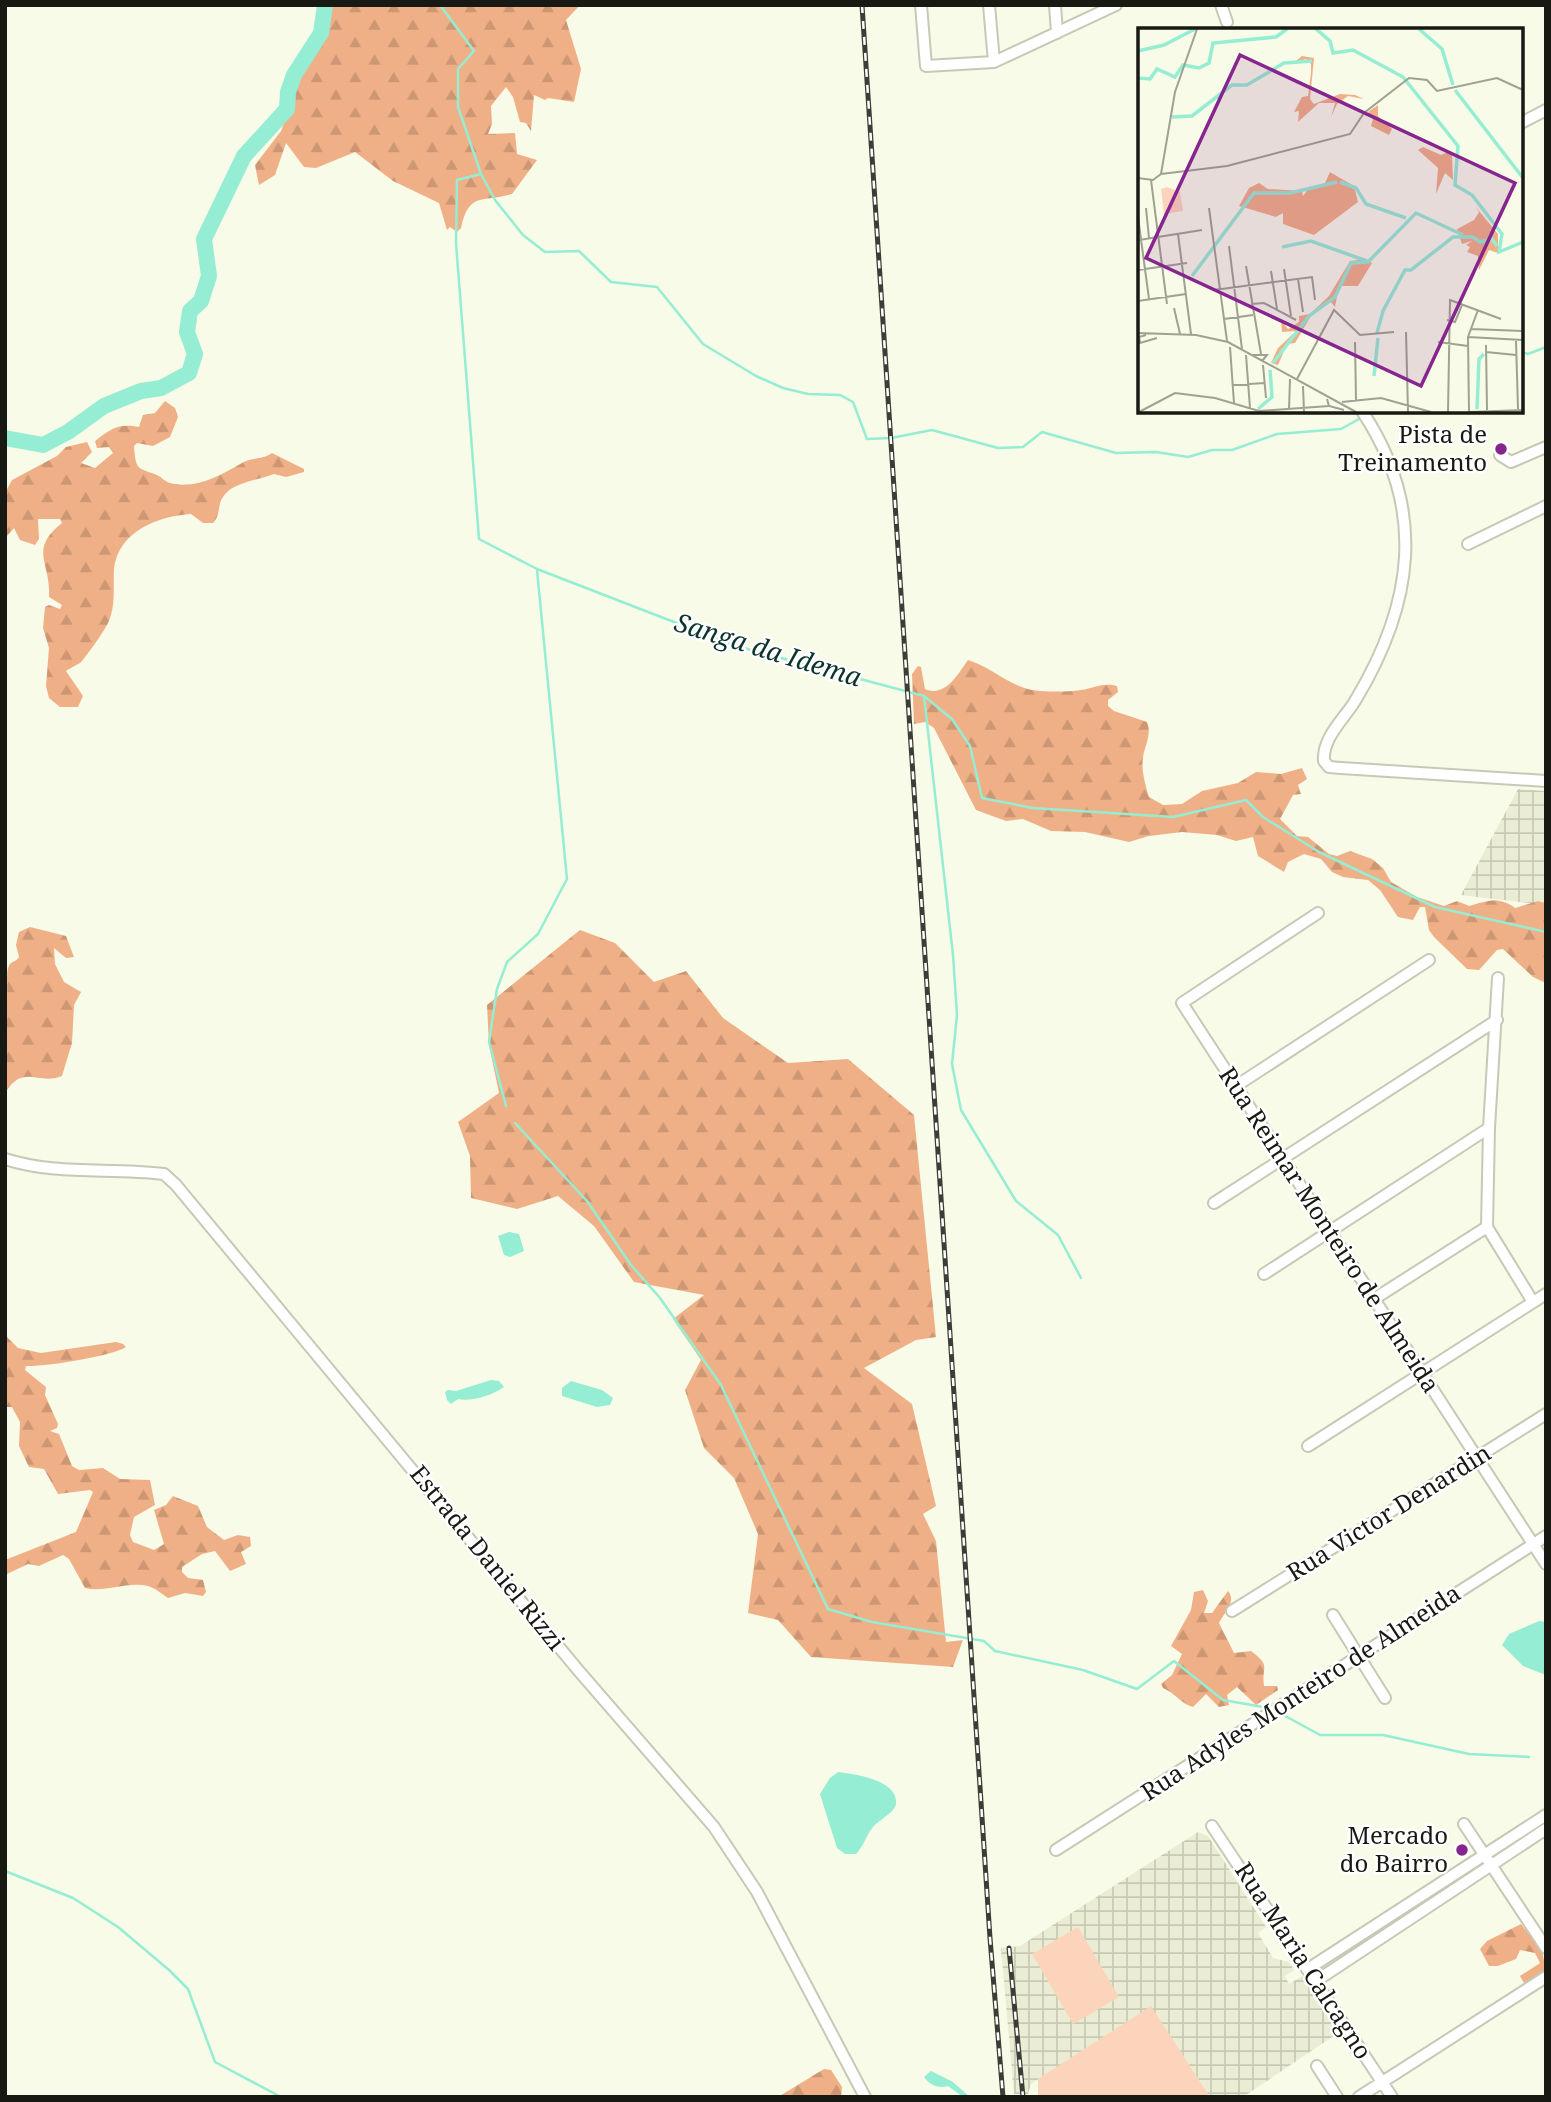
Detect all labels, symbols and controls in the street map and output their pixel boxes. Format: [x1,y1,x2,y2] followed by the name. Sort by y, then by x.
[1138,28,1523,413] inset map
[1338,417,1487,478] place label: Pista de Treinamento
[1493,441,1509,457] marker: Pista de Treinamento
[670,604,866,695] water label: Sanga da Idema
[1212,1060,1448,1399] street label: Rua Reimar Monteiro de Almeida
[1280,1436,1496,1588] street label: Rua Victor Denardin
[403,1458,573,1657] street label: Estrada Daniel Rizzi
[1134,1576,1466,1808] street label: Rua Adyles Monteiro de Almeida
[1340,1818,1448,1879] place label: Mercado do Bairro
[1454,1842,1470,1858] marker: Mercado do Bairro
[1228,1855,1380,2065] street label: Rua Maria Calcagno

